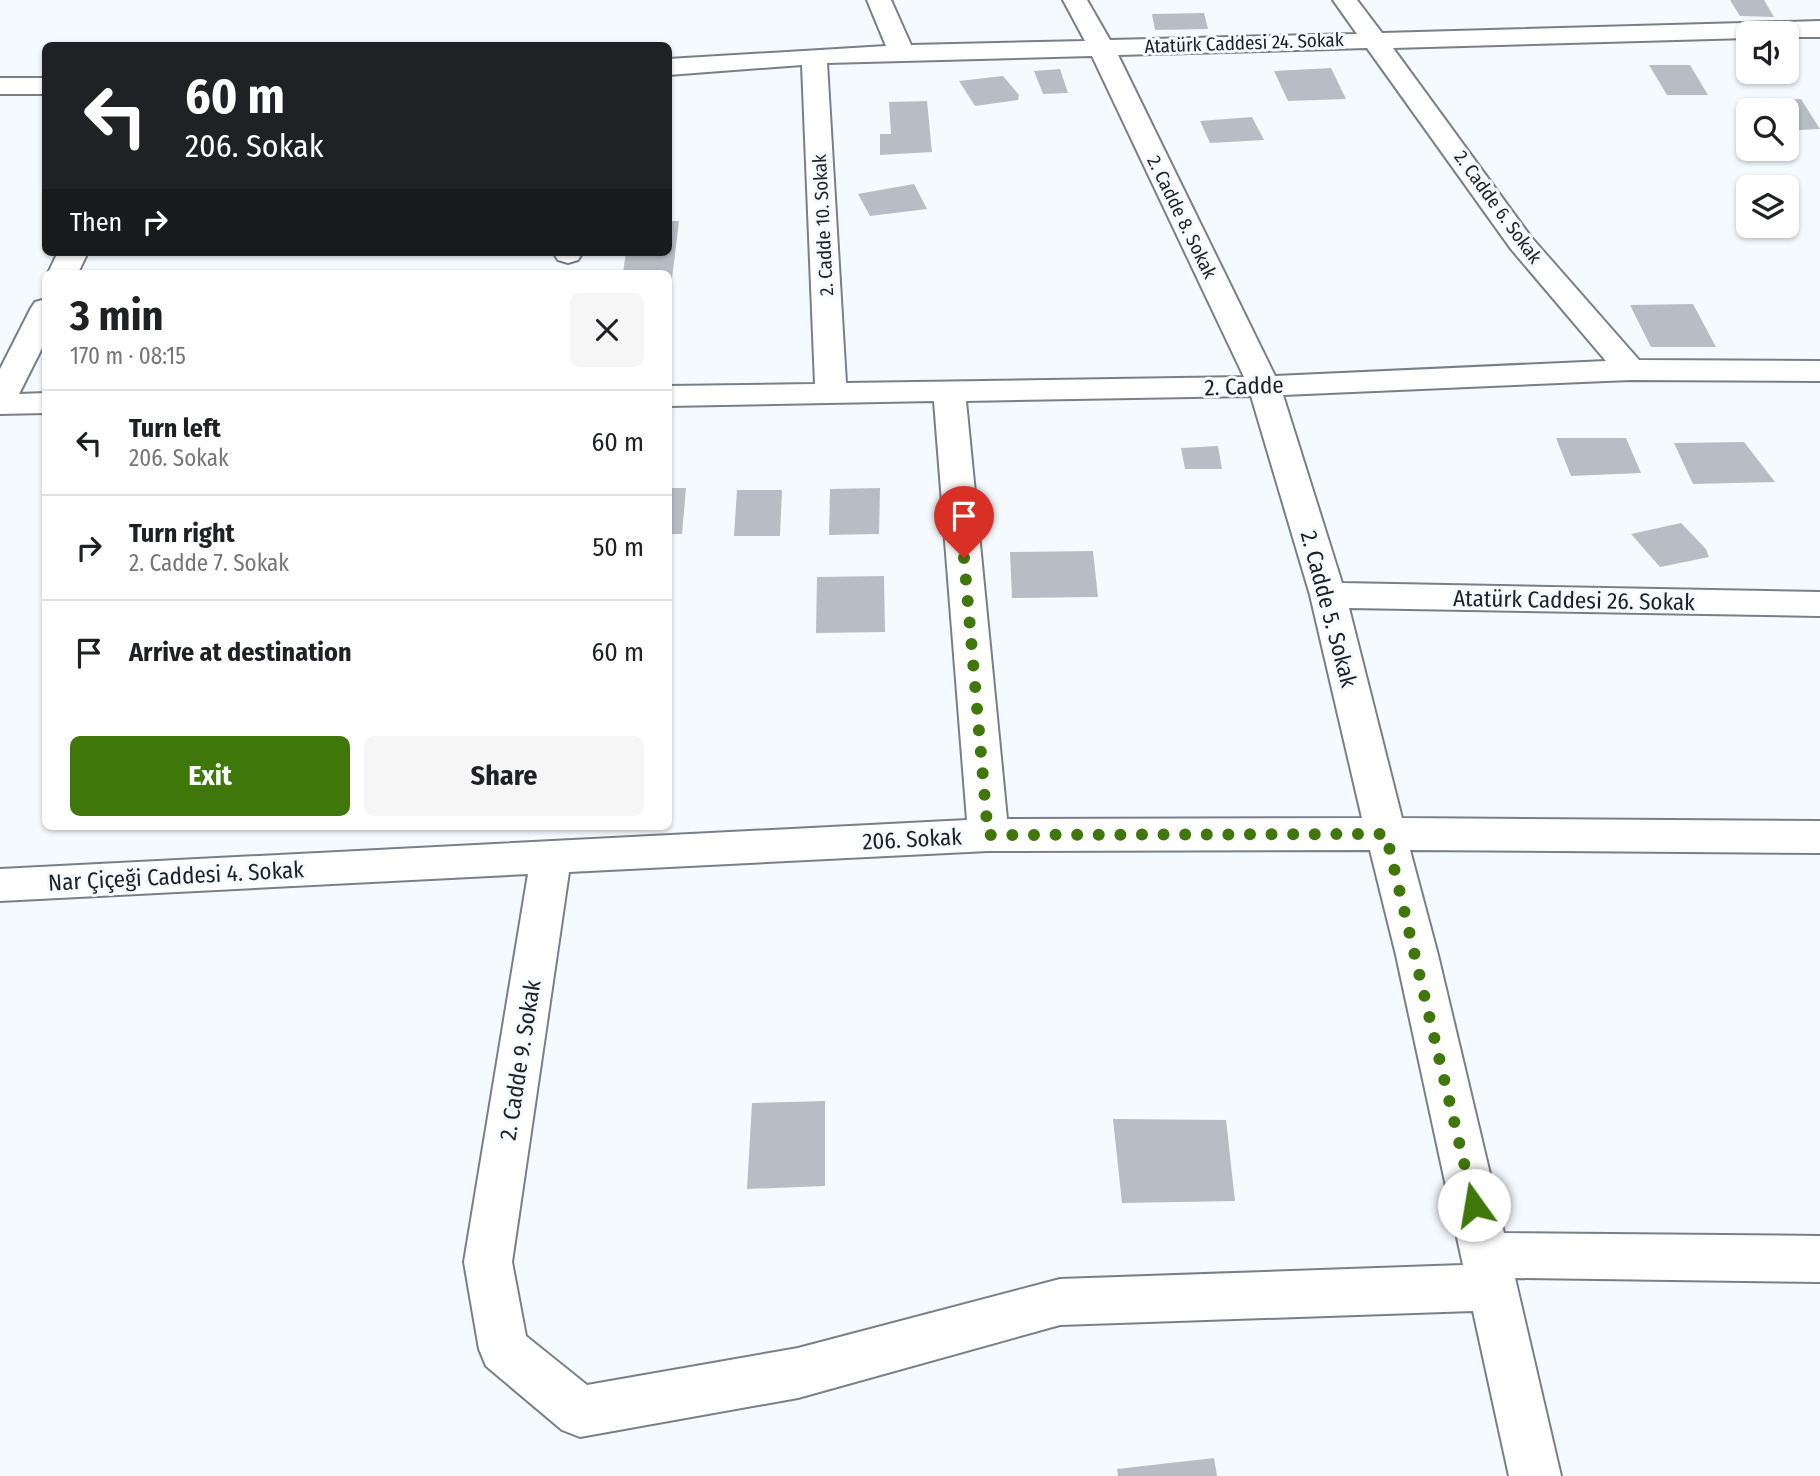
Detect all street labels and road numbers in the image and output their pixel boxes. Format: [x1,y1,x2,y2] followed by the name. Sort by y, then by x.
[1144,28,1344,58] street label: Atatürk Caddesi 24. Sokak
[1449,146,1547,268] street label: 2. Cadde 6. Sokak
[1142,152,1222,282] street label: 2. Cadde 8. Sokak
[808,153,838,296] street label: 2. Cadde 10. Sokak
[1204,371,1284,401] street label: 2. Cadde
[1295,527,1363,691] street label: 2. Cadde 5. Sokak
[1453,584,1695,616] street label: Atatürk Caddesi 26. Sokak
[861,822,963,856] street label: 206. Sokak
[47,855,305,897] street label: Nar Çiçeği Caddesi 4. Sokak
[494,978,547,1142] street label: 2. Cadde 9. Sokak

